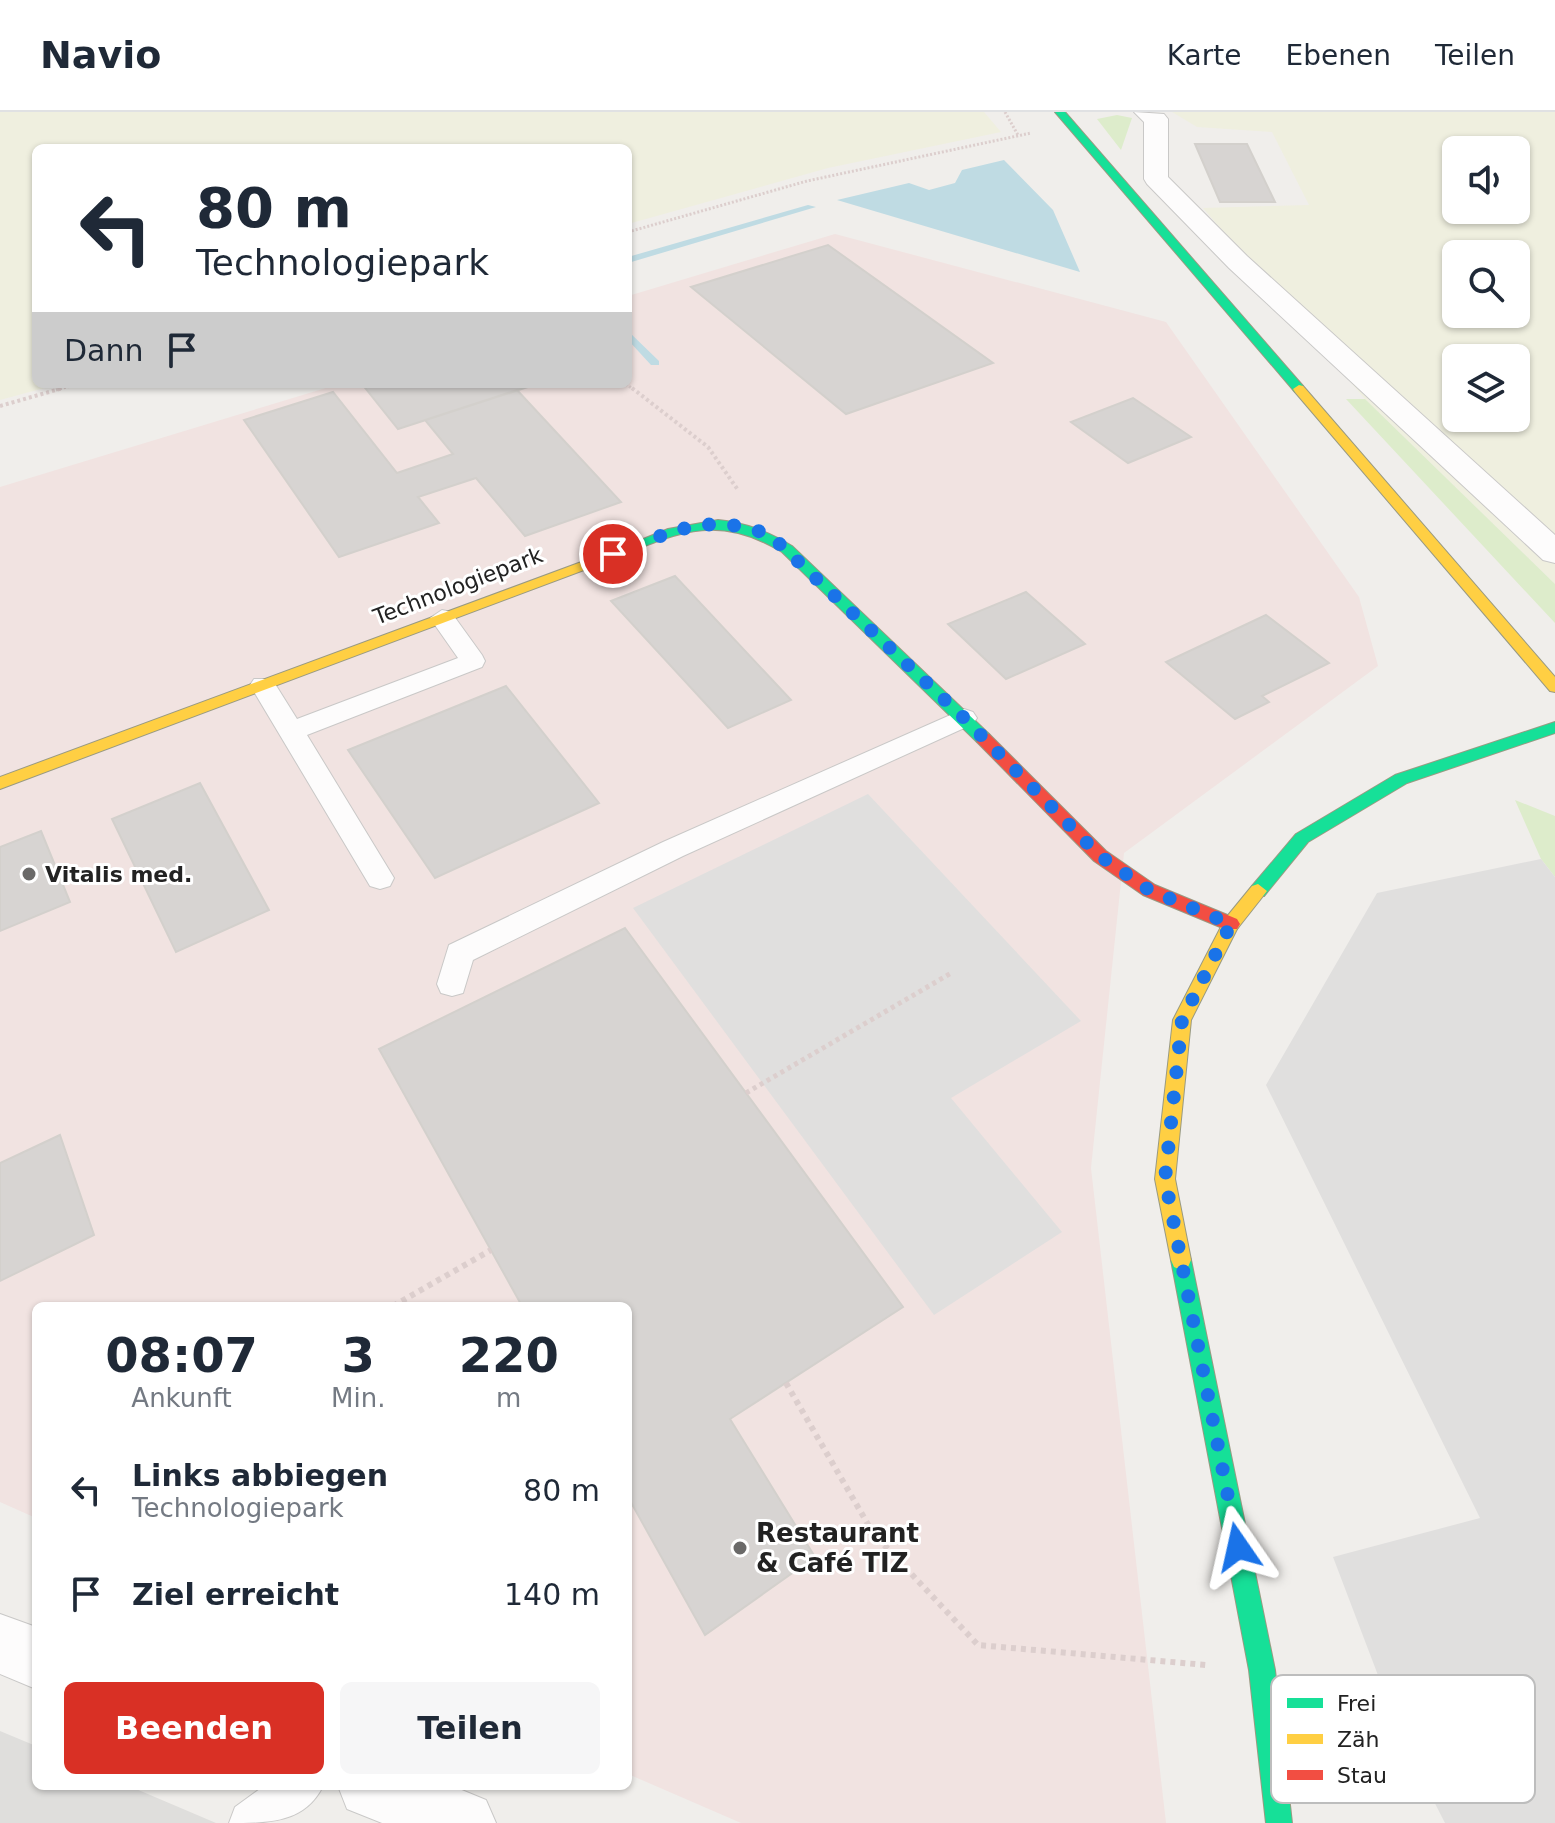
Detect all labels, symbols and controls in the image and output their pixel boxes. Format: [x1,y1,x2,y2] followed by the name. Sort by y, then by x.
[40,33,161,77] text: Navio
[1167,39,1241,72] text: Karte
[1285,39,1391,72] text: Ebenen
[1435,39,1515,72] text: Teilen
[1442,136,1530,432] map controls
[1442,136,1530,224] button: sound
[196,175,352,240] text: 80 m
[64,176,168,280] icon: left
[1442,240,1530,328] button: search
[196,242,489,283] text: Technologiepark
[160,328,204,372] icon: arrive
[64,333,144,368] text: Dann
[1442,344,1530,432] button: layers
[579,520,647,588] pin
[591,532,635,576] icon: arrive
[369,542,546,630] street label: Technologiepark
[45,862,192,887] place label: Vitalis med.
[20,865,38,883] marker: Vitalis med.
[105,1327,258,1383] text: 08:07
[342,1327,375,1383] text: 3
[459,1327,559,1383] text: 220
[131,1383,232,1413] text: Ankunft
[331,1383,385,1413] text: Min.
[496,1383,521,1413] text: m
[132,1458,388,1493] text: Links abbiegen
[64,1468,108,1512] icon: left
[523,1473,600,1508] text: 80 m
[132,1493,344,1523] text: Technologiepark
[1196,1505,1280,1589] position arrow
[756,1518,919,1578] place label: Restaurant & Café TIZ
[731,1539,749,1557] marker: Restaurant & Café TIZ
[64,1572,108,1616] icon: arrive
[132,1577,339,1612] text: Ziel erreicht
[504,1577,600,1612] text: 140 m
[1271,1675,1535,1803] legend
[64,1682,324,1774] button: Beenden
[340,1682,600,1774] button: Teilen
[1337,1691,1376,1716] text: Frei
[1337,1727,1380,1752] text: Zäh
[1337,1763,1387,1788] text: Stau

